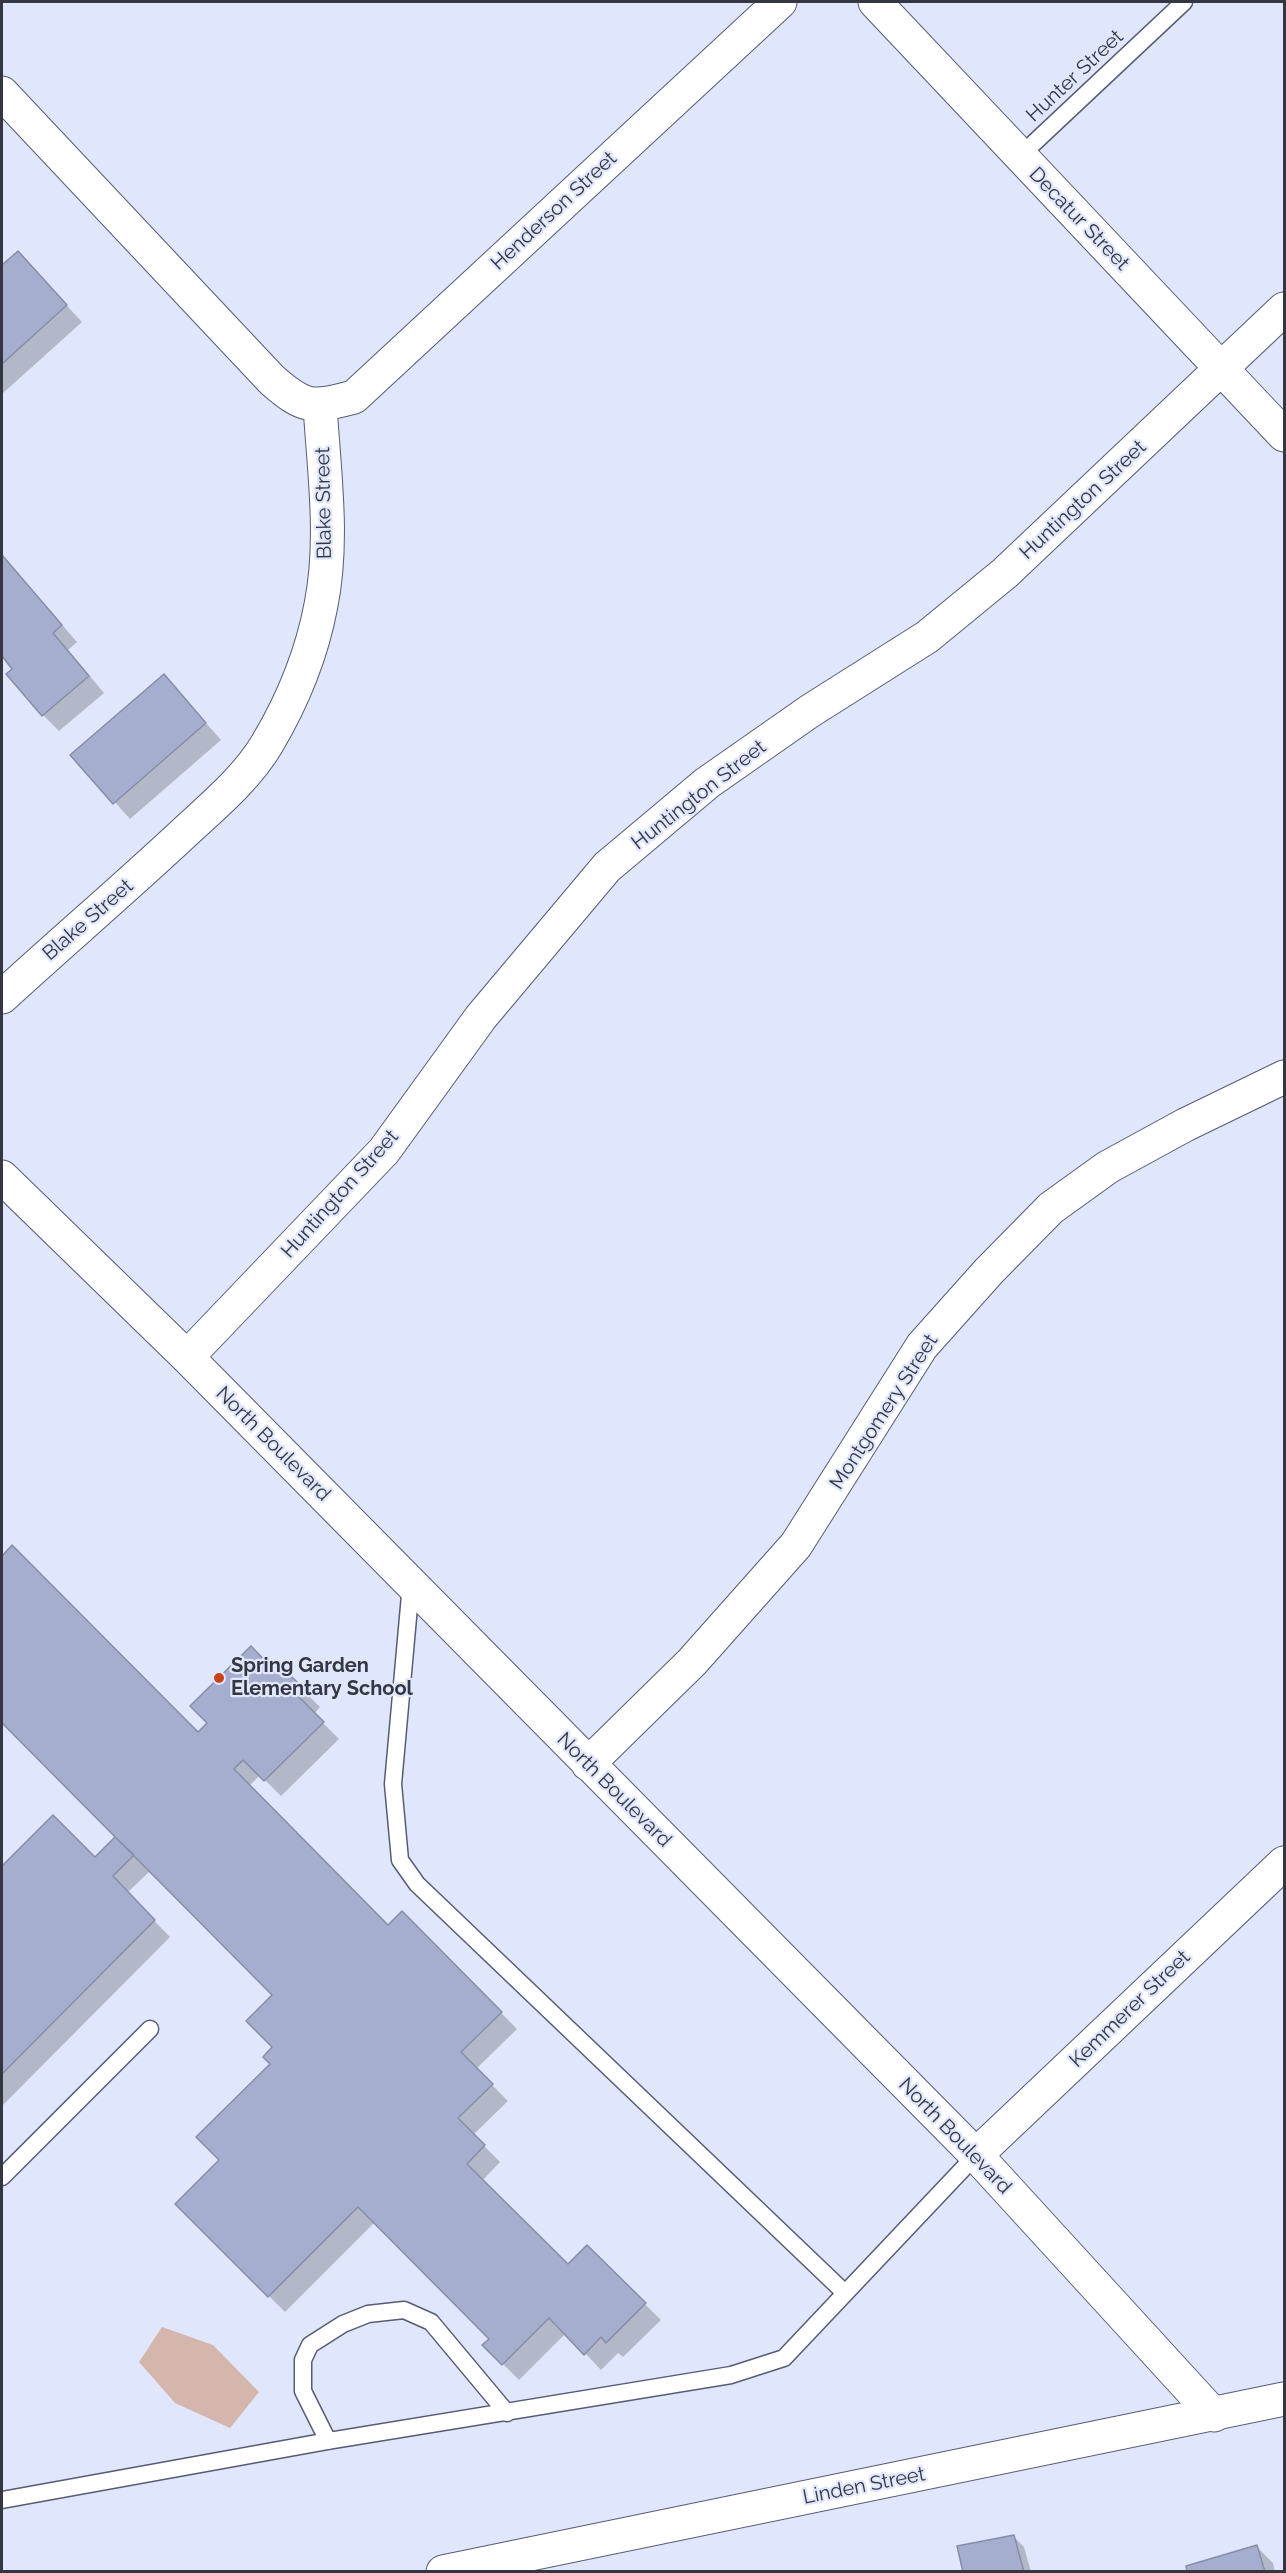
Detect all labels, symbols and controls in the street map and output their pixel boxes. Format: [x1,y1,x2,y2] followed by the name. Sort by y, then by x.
[1021,25,1129,127] street label: Hunter Street
[486,147,622,275] street label: Henderson Street
[1024,162,1134,276] street label: Decatur Street
[1015,435,1151,565] street label: Huntington Street
[311,447,337,559] street label: Blake Street
[627,735,771,855] street label: Huntington Street
[38,874,138,966] street label: Blake Street
[276,1125,404,1263] street label: Huntington Street
[825,1330,943,1494] street label: Montgomery Street
[211,1382,335,1506] street label: North Boulevard
[231,1654,413,1701] place label: Spring Garden Elementary School
[212,1671,226,1685] marker: Spring Garden Elementary School
[552,1728,676,1852] street label: North Boulevard
[1065,1945,1195,2073] street label: Kemmerer Street
[894,2073,1016,2199] street label: North Boulevard
[801,2462,927,2510] street label: Linden Street

